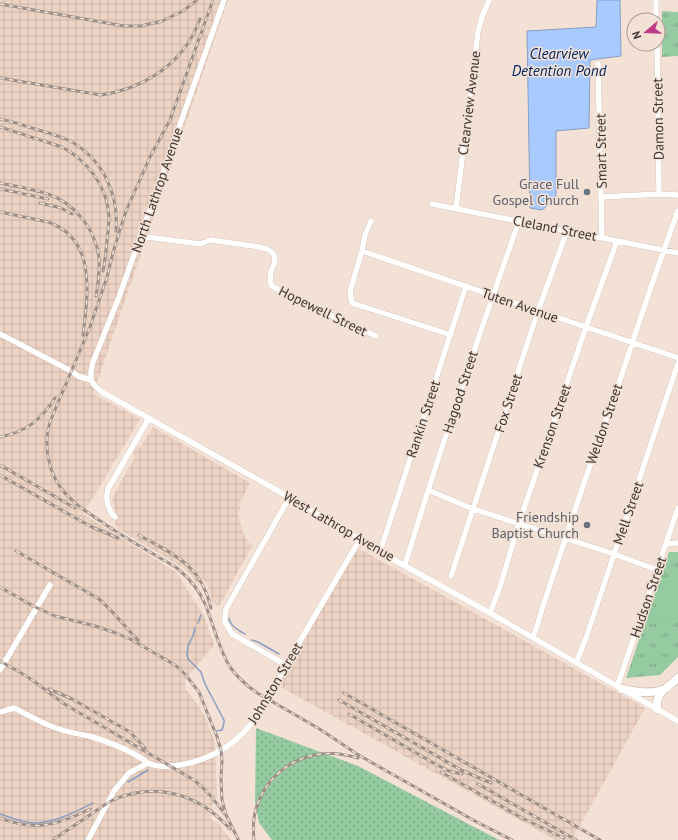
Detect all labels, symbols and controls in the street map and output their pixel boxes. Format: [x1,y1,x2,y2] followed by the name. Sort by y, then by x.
[626,12,666,52] north arrow
[629,30,644,41] text: N
[512,44,607,80] water label: Clearview Detention Pond
[454,50,484,156] street label: Clearview Avenue
[648,78,668,160] street label: Damon Street
[591,113,611,189] street label: Smart Street
[127,125,187,255] street label: North Lathrop Avenue
[493,175,579,209] place label: Grace Full Gospel Church
[582,187,592,197] marker: Grace Full Gospel Church
[512,211,599,245] street label: Cleland Street
[276,282,370,340] street label: Hopewell Street
[479,283,561,327] street label: Tuten Avenue
[438,348,482,436] street label: Hagood Street
[490,371,526,435] street label: Fox Street
[402,378,444,460] street label: Rankin Street
[529,381,575,471] street label: Krenson Street
[582,381,626,467] street label: Weldon Street
[609,479,647,547] street label: Mell Street
[280,487,398,565] street label: West Lathrop Avenue
[492,508,579,542] place label: Friendship Baptist Church
[582,520,592,530] marker: Friendship Baptist Church
[626,554,670,640] street label: Hudson Street
[243,639,307,728] street label: Johnston Street

